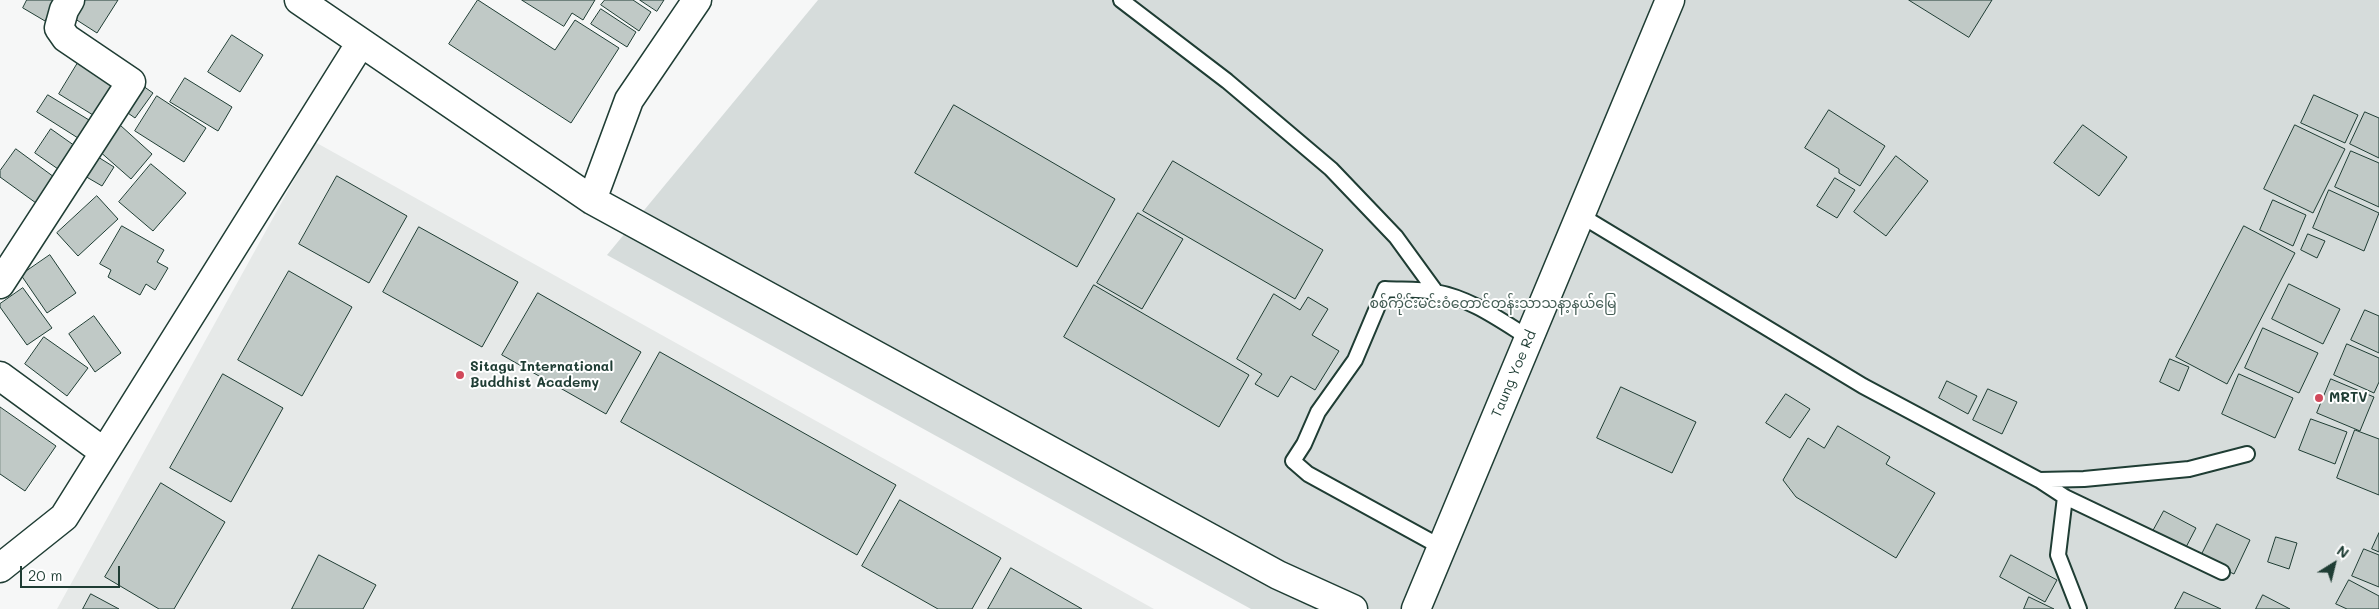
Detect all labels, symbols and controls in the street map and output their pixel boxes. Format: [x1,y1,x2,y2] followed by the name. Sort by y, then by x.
[1369,296,1617,312] park label: စစ်ကိုင်းမင်းဝံတောင်တန်းသာသနာ့နယ်မြေ
[1488,328,1540,420] street label: Taung Yoe Rd
[470,359,613,392] place label: Sitagu International Buddhist Academy
[454,369,466,381] marker: Sitagu International Buddhist Academy
[2329,390,2368,406] place label: MRTV
[2313,392,2325,404] marker: MRTV
[2309,539,2359,589] north arrow
[2333,541,2353,562] text: N
[22,556,122,588] scale bar
[28,565,62,585] text: 20 m

